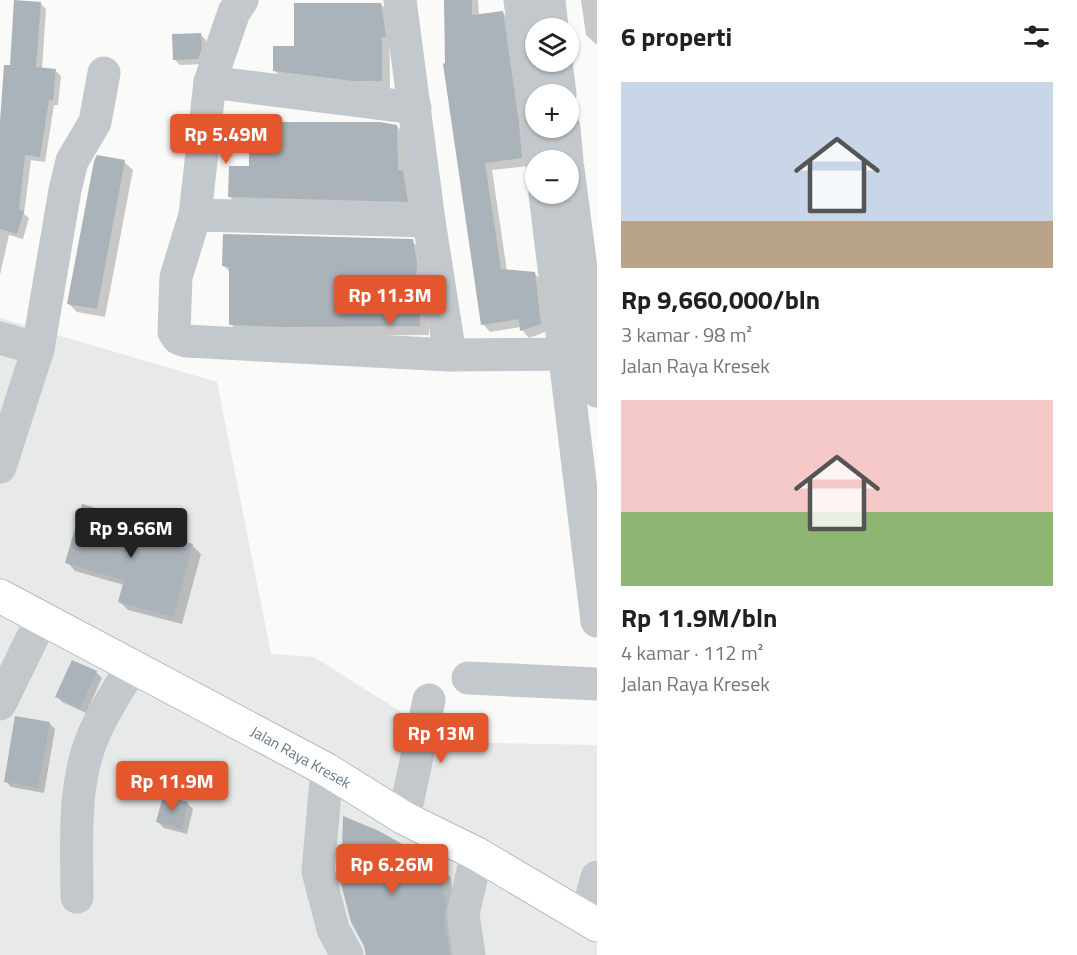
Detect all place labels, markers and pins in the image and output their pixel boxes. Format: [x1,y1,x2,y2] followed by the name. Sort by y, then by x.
[164,114,288,165] pin: Rp 5.49M
[328,275,452,326] pin: Rp 11.3M
[69,508,193,559] pin: Rp 9.66M
[392,713,490,764] pin: Rp 13M
[110,761,234,812] pin: Rp 11.9M
[330,844,454,895] pin: Rp 6.26M

